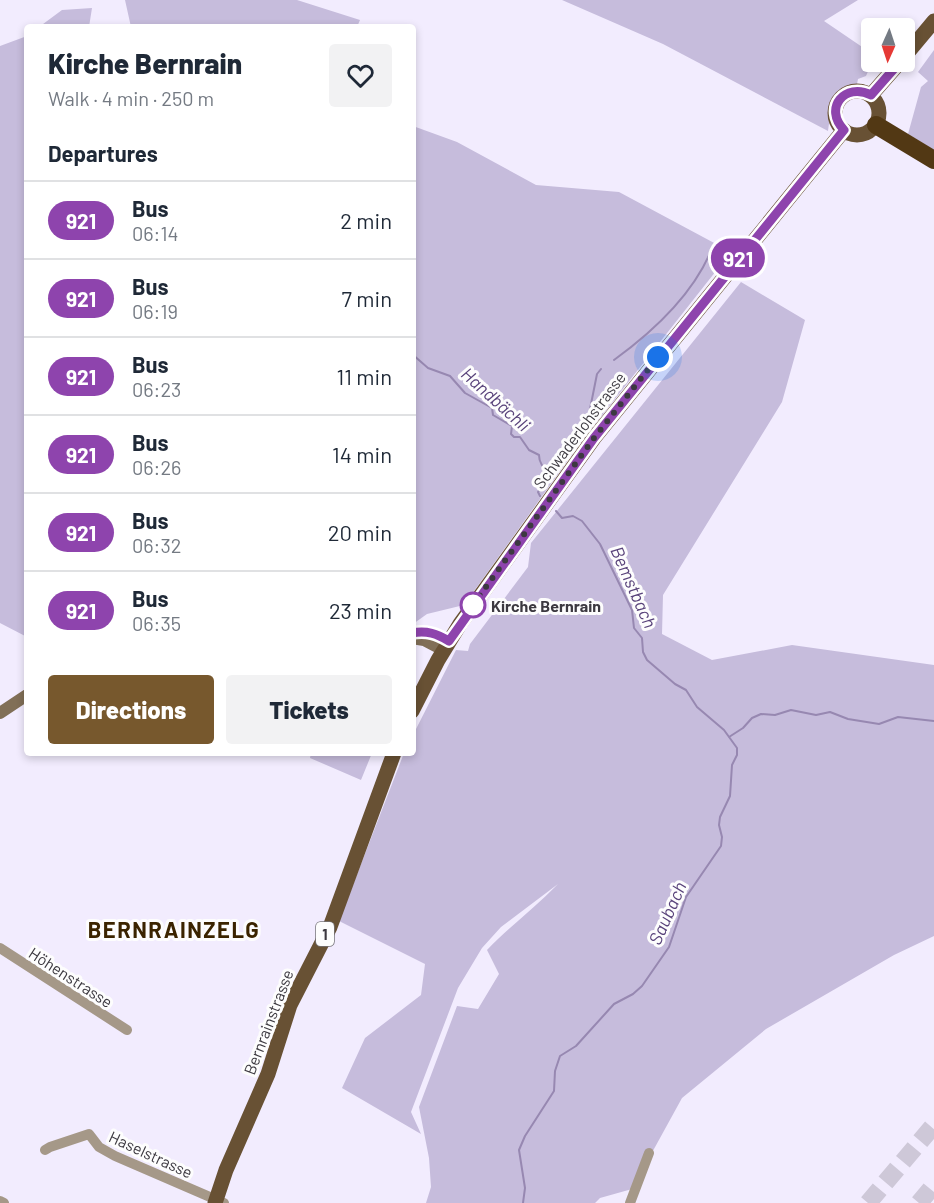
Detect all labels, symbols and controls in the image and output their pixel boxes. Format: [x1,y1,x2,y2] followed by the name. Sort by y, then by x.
[861,18,915,72] north arrow
[861,18,915,72] map controls
[329,44,392,107] button: heart
[48,46,242,80] text: Kirche Bernrain
[48,86,214,110] text: Walk · 4 min · 250 m
[48,140,158,166] text: Departures
[132,195,169,221] text: Bus
[340,207,392,233] text: 2 min
[66,208,96,233] text: 921
[132,221,178,245] text: 06:14
[704,238,772,278] line badge: 921
[723,246,753,271] text: 921
[132,273,169,299] text: Bus
[342,285,392,311] text: 7 min
[66,286,96,311] text: 921
[132,299,178,323] text: 06:19
[643,342,673,372] your location
[132,351,169,377] text: Bus
[457,362,535,436] water label: Handbächli
[336,363,392,389] text: 11 min
[66,364,96,389] text: 921
[529,368,629,492] street label: Schwaderlohstrasse
[132,377,181,401] text: 06:23
[132,429,169,455] text: Bus
[332,441,392,467] text: 14 min
[66,442,96,467] text: 921
[132,455,181,479] text: 06:26
[132,507,169,533] text: Bus
[328,519,392,545] text: 20 min
[66,520,96,545] text: 921
[132,533,181,557] text: 06:32
[606,543,662,631] water label: Bemstbach
[132,585,169,611] text: Bus
[460,592,486,618] marker: Kirche Bernrain
[491,596,601,615] place label: Kirche Bernrain
[329,597,392,623] text: 23 min
[66,598,96,623] text: 921
[132,611,181,635] text: 06:35
[48,675,214,744] button: Directions
[226,675,392,744] button: Tickets
[643,878,691,948] water label: Saubach
[88,916,260,942] district label: BERNRAINZELG
[316,922,334,946] road number: 1
[26,943,116,1011] street label: Höhenstrasse
[239,967,297,1077] street label: Bernrainstrasse
[106,1126,196,1182] street label: Haselstrasse

